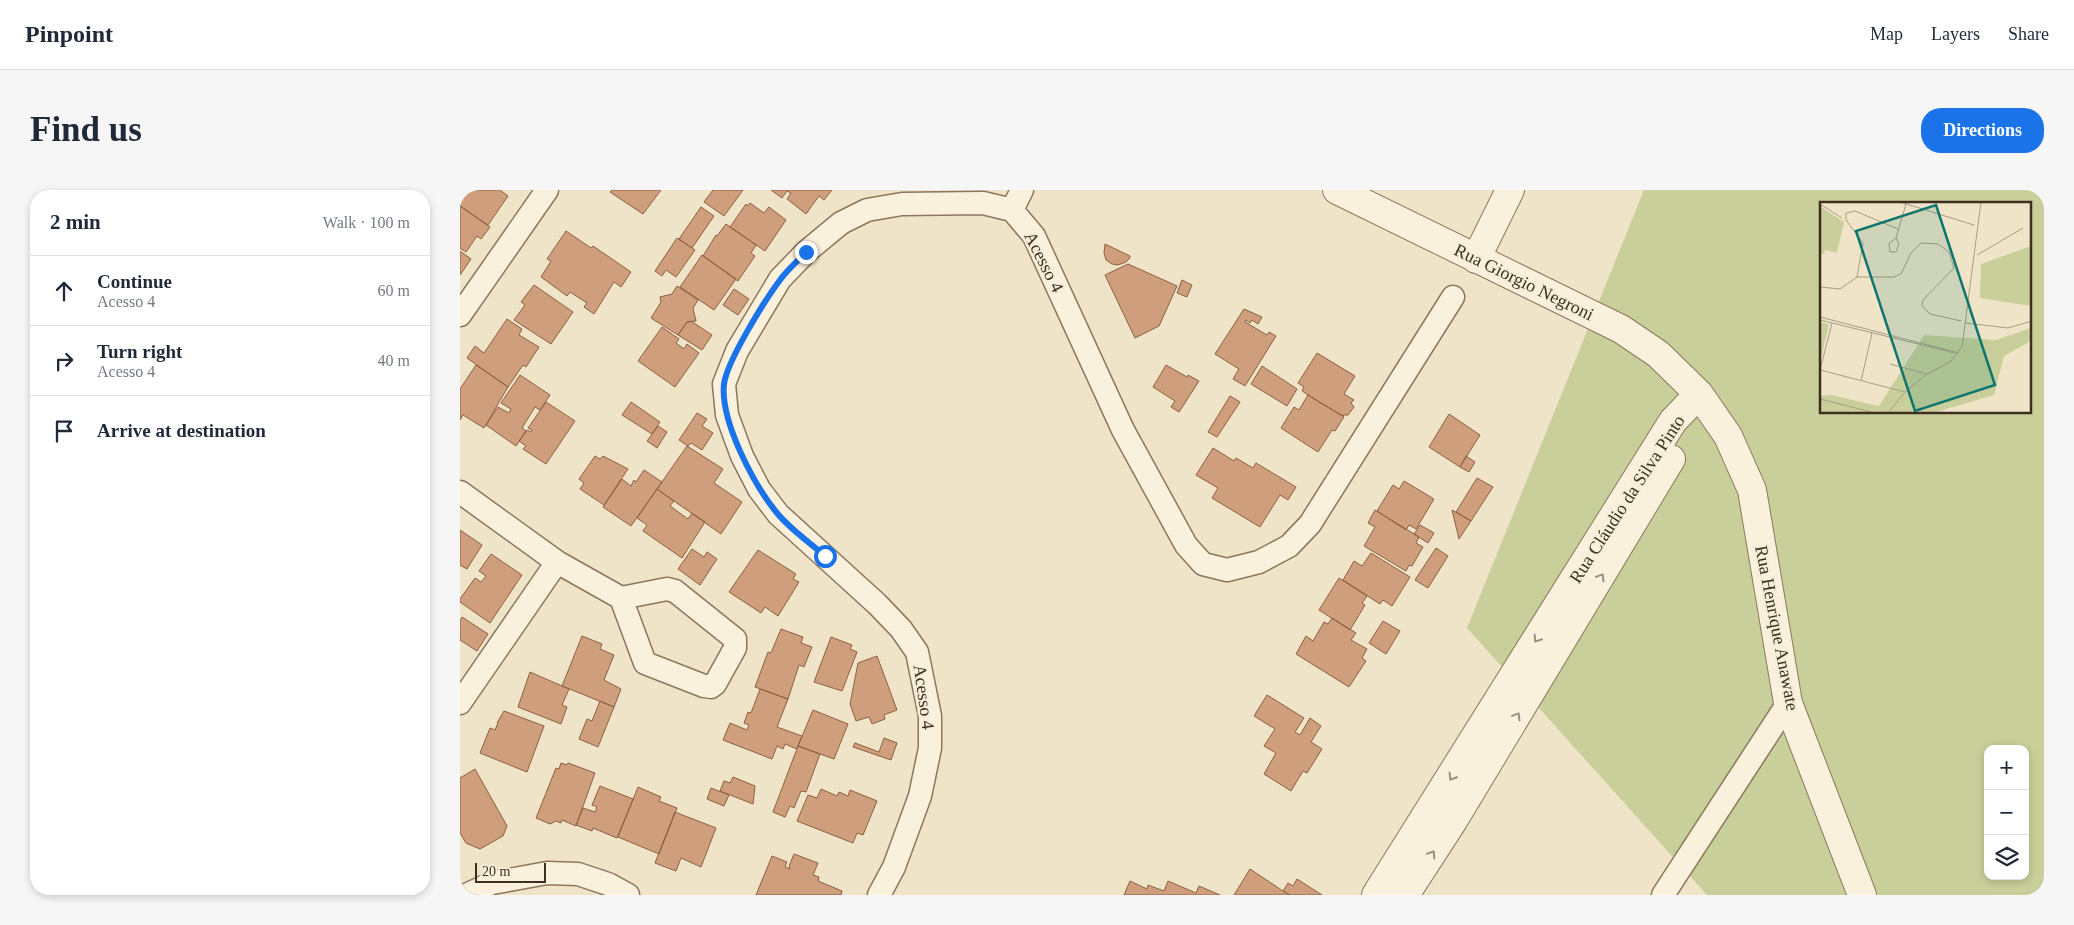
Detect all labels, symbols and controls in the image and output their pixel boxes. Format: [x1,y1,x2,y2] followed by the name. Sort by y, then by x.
[25,21,113,47] text: Pinpoint
[1870,24,1903,44] text: Map
[1931,24,1980,44] text: Layers
[2008,24,2049,44] text: Share
[1921,108,2044,153] button: Directions
[30,110,142,149] text: Find us
[1820,202,2032,414] inset map
[50,210,101,234] text: 2 min
[323,214,410,231] text: Walk · 100 m
[1020,228,1068,296] street label: Acesso 4
[1451,240,1597,324] street label: Rua Giorgio Negroni
[795,241,818,264] route end
[97,271,172,292] text: Continue
[50,277,78,305] icon: ahead
[378,282,410,299] text: 60 m
[97,293,155,310] text: Acesso 4
[97,341,182,362] text: Turn right
[50,347,78,375] icon: right
[378,352,410,369] text: 40 m
[97,363,155,380] text: Acesso 4
[1565,411,1689,587] street label: Rua Cláudio da Silva Pinto
[50,417,78,445] icon: arrive
[97,420,266,441] text: Arrive at destination
[1751,544,1803,712] street label: Rua Henrique Anawate
[814,545,837,568] route start
[1595,573,1605,582] one-way arrow
[1534,633,1544,642] one-way arrow
[910,663,938,731] street label: Acesso 4
[1511,712,1520,721] one-way arrow
[1984,745,2029,880] map controls
[1984,745,2029,790] button: +
[1448,771,1458,780] one-way arrow
[1984,790,2029,835] button: −
[1984,835,2029,880] button: layers
[1425,850,1435,859] one-way arrow
[475,860,546,883] scale bar
[482,864,510,879] text: 20 m

